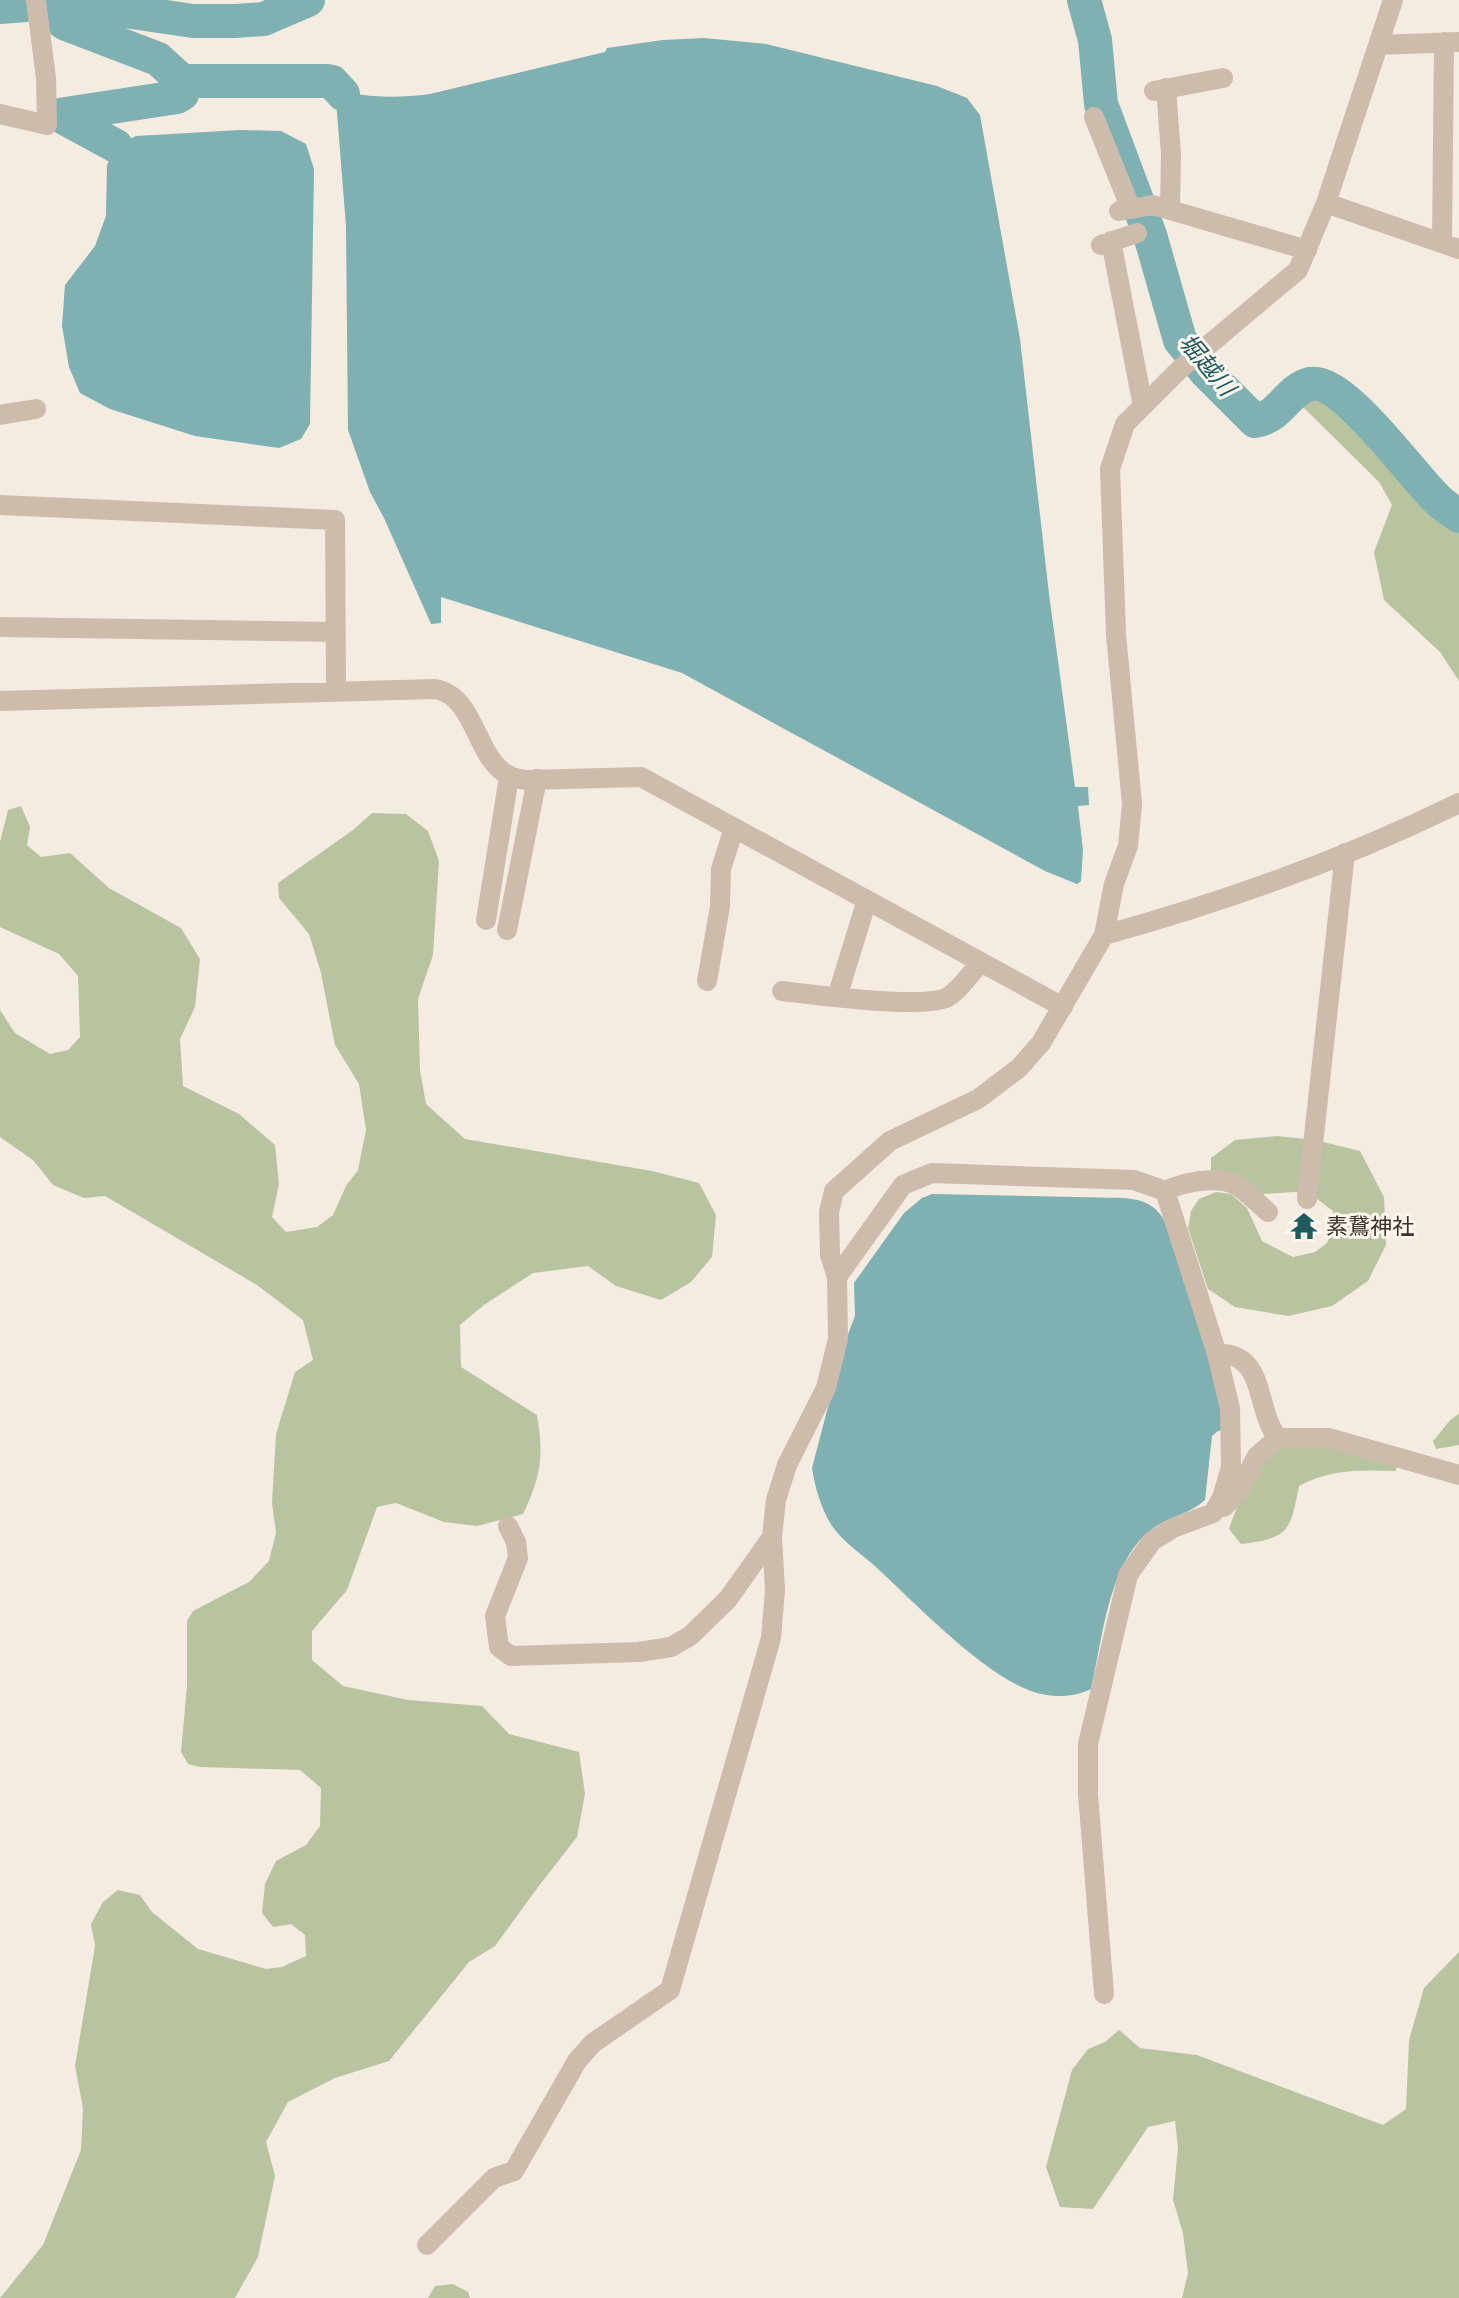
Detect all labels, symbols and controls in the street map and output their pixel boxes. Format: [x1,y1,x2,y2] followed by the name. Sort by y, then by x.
[1172,327,1244,405] water label: 堀越川
[1289,1211,1319,1241] temple icon: 素鵞神社
[1326,1212,1414,1242] place label: 素鵞神社

